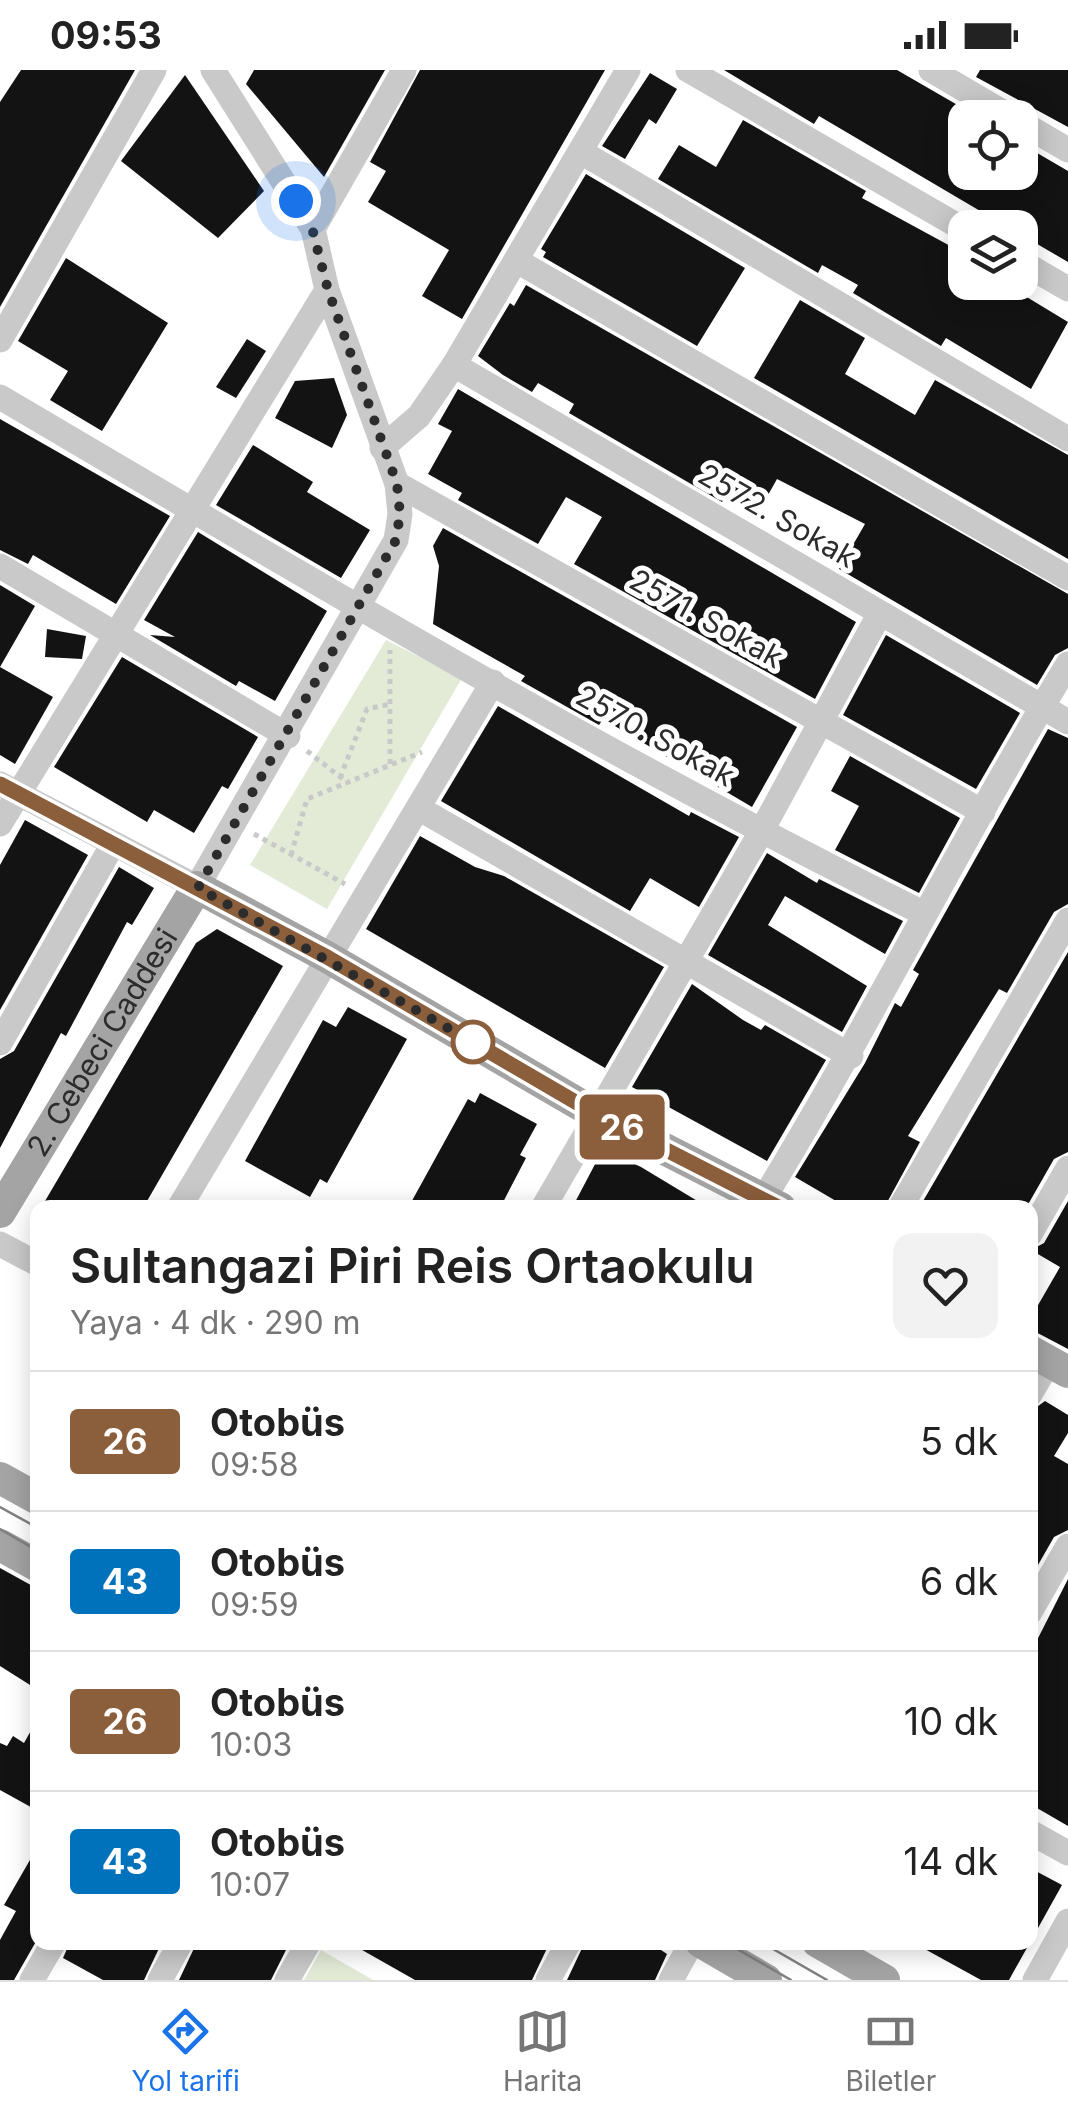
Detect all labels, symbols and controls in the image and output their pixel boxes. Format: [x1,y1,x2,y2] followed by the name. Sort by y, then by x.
[50,12,162,58] text: 09:53
[948,100,1038,300] map controls
[948,100,1038,190] button: locate
[271,176,321,226] your location
[948,210,1038,300] button: layers
[692,456,863,575] street label: 2572. Sokak
[623,561,790,675] street label: 2571. Sokak
[570,677,741,794] street label: 2570. Sokak
[19,922,184,1163] street label: 2. Cebeci Caddesi
[452,1021,494,1063] unlabelled marker
[577,1094,667,1160] line badge: 26
[600,1106,644,1148] text: 26
[893,1233,998,1338] button: heart
[70,1236,755,1295] text: Sultangazi Piri Reis Ortaokulu
[70,1303,361,1342] text: Yaya · 4 dk · 290 m
[210,1399,345,1445] text: Otobüs
[920,1418,998,1464] text: 5 dk
[103,1420,147,1462] text: 26
[210,1445,299,1484] text: 09:58
[210,1539,345,1585] text: Otobüs
[920,1558,998,1604] text: 6 dk
[102,1560,148,1602] text: 43
[210,1585,299,1624] text: 09:59
[210,1679,345,1725] text: Otobüs
[904,1698,998,1744] text: 10 dk
[103,1700,147,1742] text: 26
[210,1725,292,1764] text: 10:03
[210,1819,345,1865] text: Otobüs
[903,1838,998,1884] text: 14 dk
[102,1840,148,1882] text: 43
[210,1865,290,1904] text: 10:07
[132,2004,240,2098] tab: Yol tarifi
[503,2004,582,2098] tab: Harita
[845,2004,936,2098] tab: Biletler

